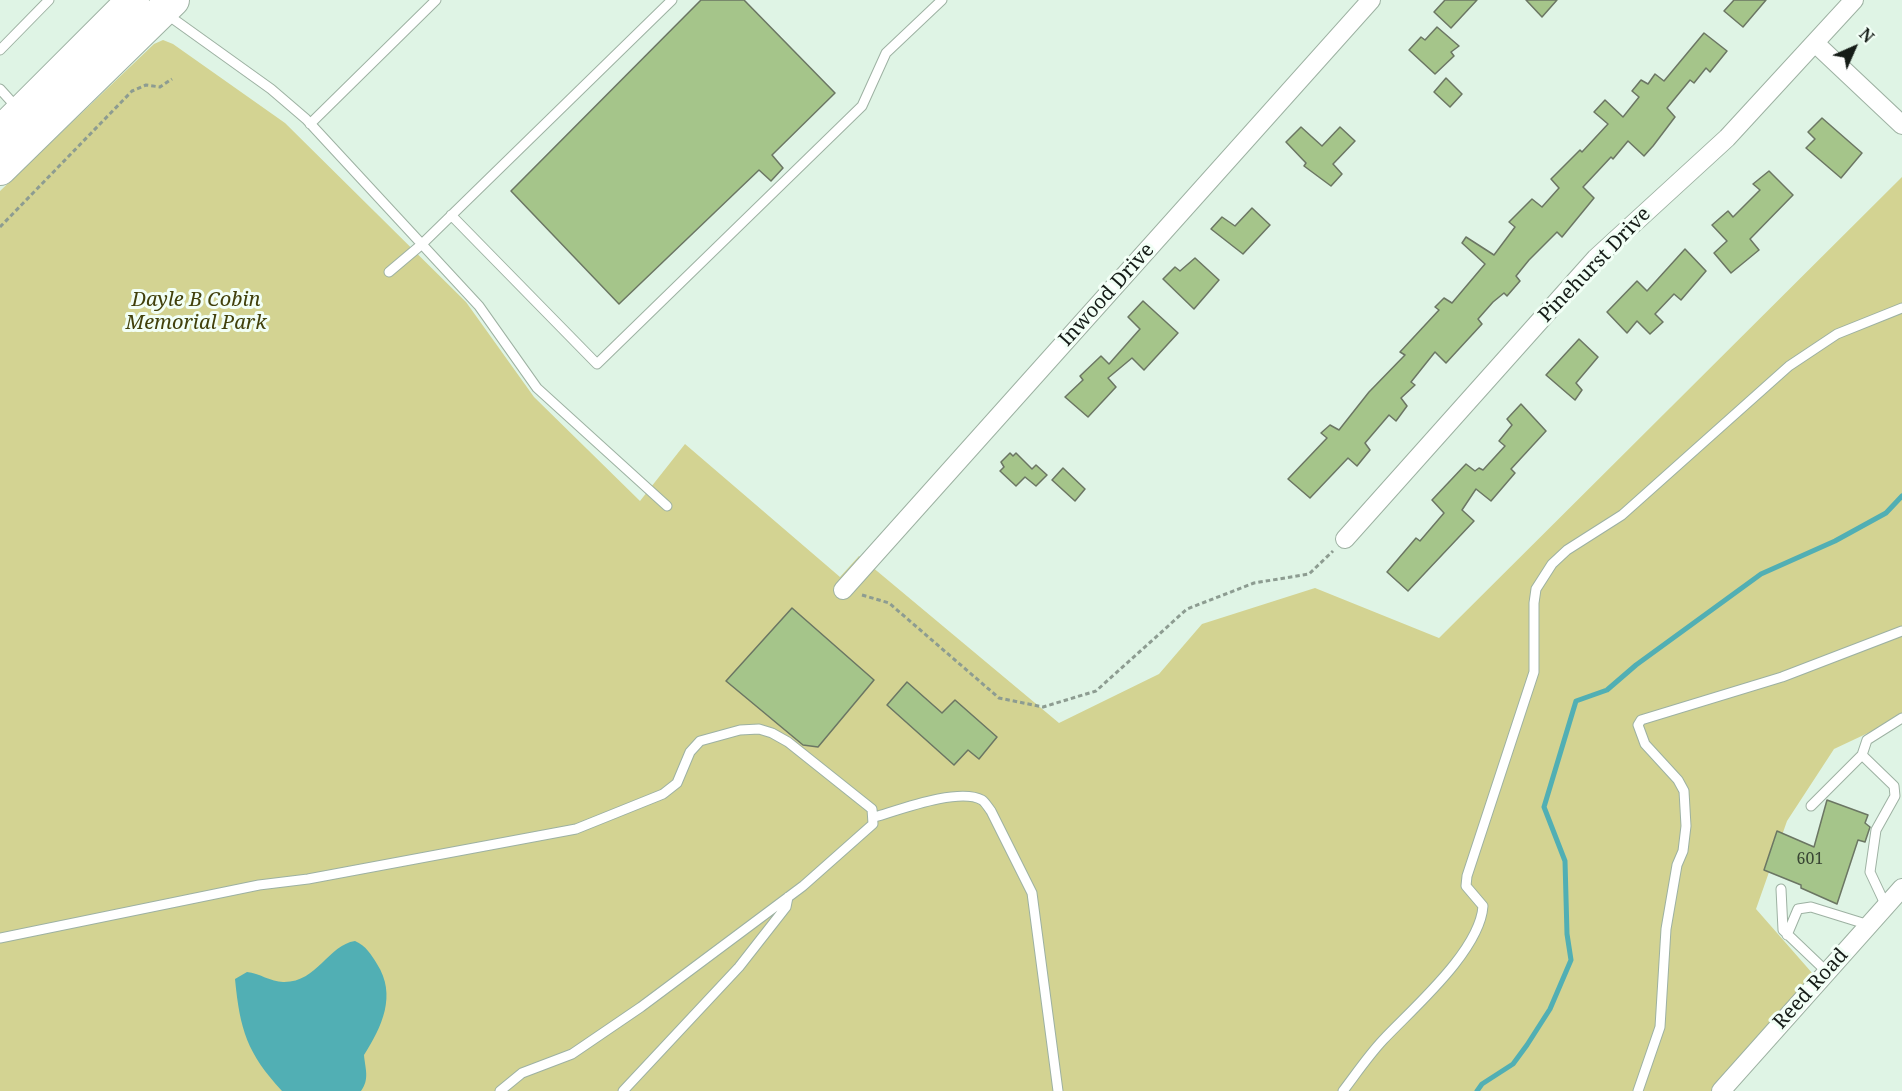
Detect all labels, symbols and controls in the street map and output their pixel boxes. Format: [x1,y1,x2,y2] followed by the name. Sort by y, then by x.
[1824,18,1884,78] north arrow
[1854,23,1879,48] text: N
[1534,202,1656,328] street label: Pinehurst Drive
[1054,238,1160,352] street label: Inwood Drive
[125,288,267,335] park label: Dayle B Cobin Memorial Park
[1797,849,1823,869] house number: 601
[1769,944,1853,1034] street label: Reed Road

